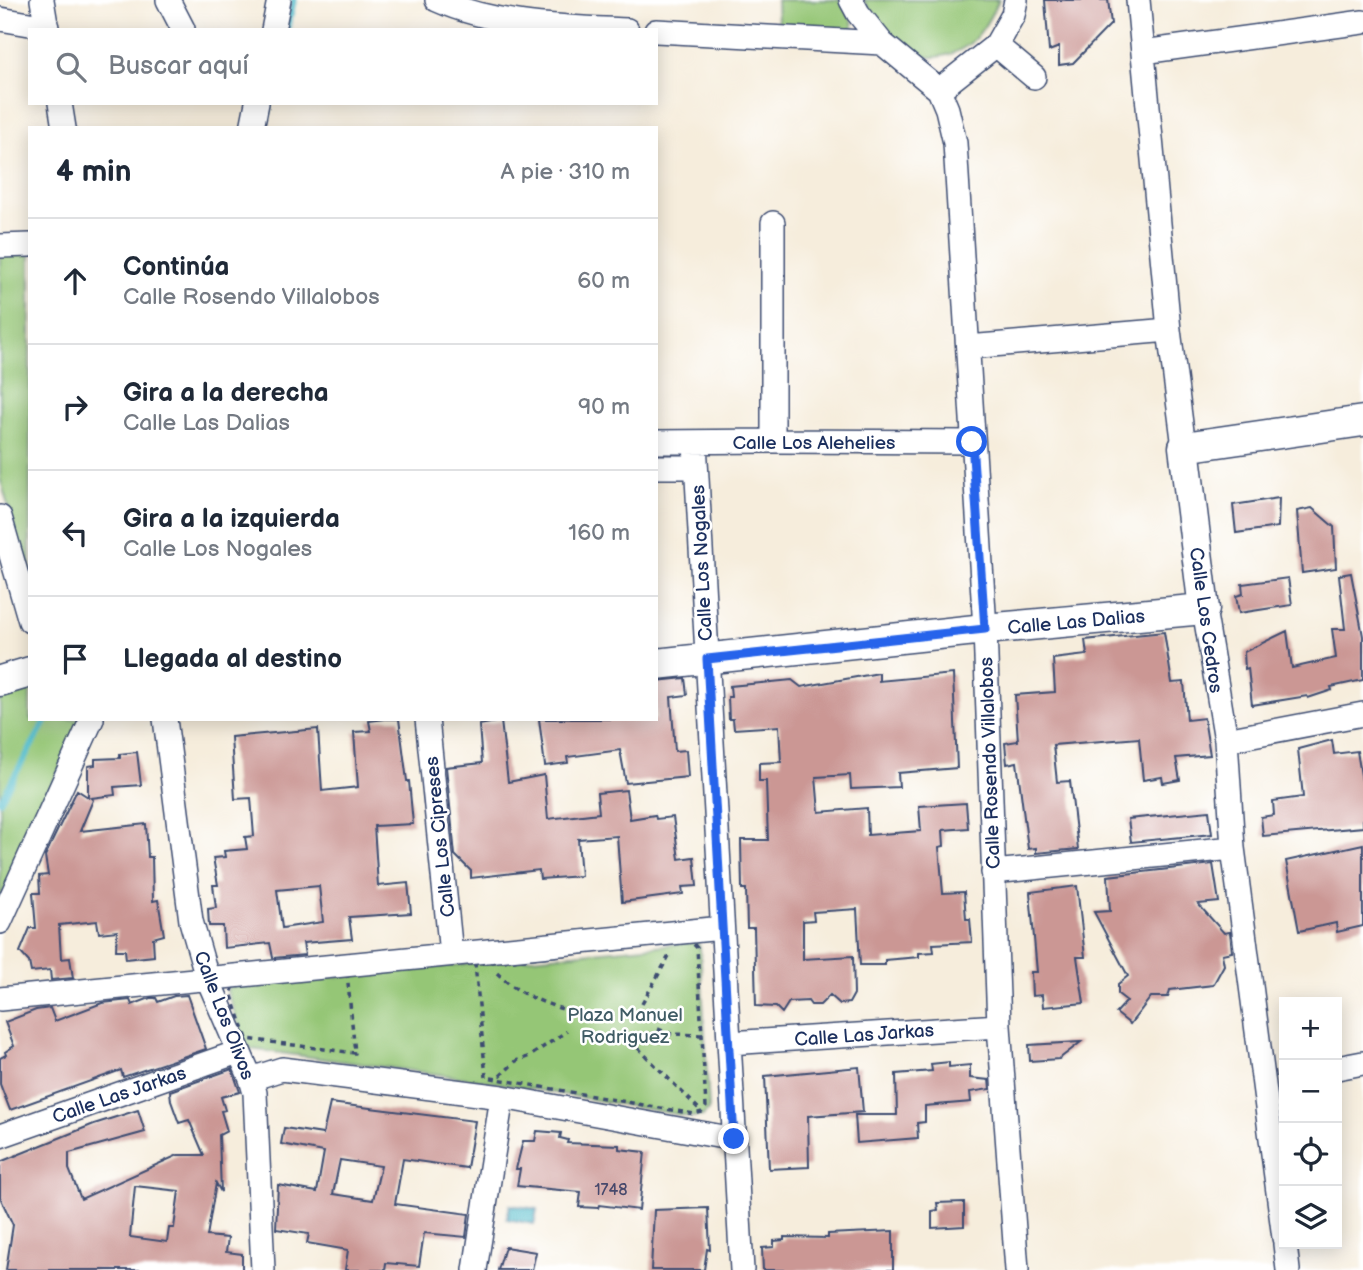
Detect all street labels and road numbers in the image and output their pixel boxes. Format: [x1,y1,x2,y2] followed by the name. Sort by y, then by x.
[733,432,895,455] street label: Calle Los Alehelies
[687,484,718,642] street label: Calle Los Nogales
[1184,546,1227,695] street label: Calle Los Cedros
[1006,605,1146,640] street label: Calle Las Dalias
[975,657,1006,869] street label: Calle Rosendo Villalobos
[421,755,460,918] street label: Calle Los Cipreses
[188,948,259,1083] street label: Calle Los Olivos
[794,1019,935,1052] street label: Calle Las Jarkas
[50,1062,189,1129] street label: Calle Las Jarkas

